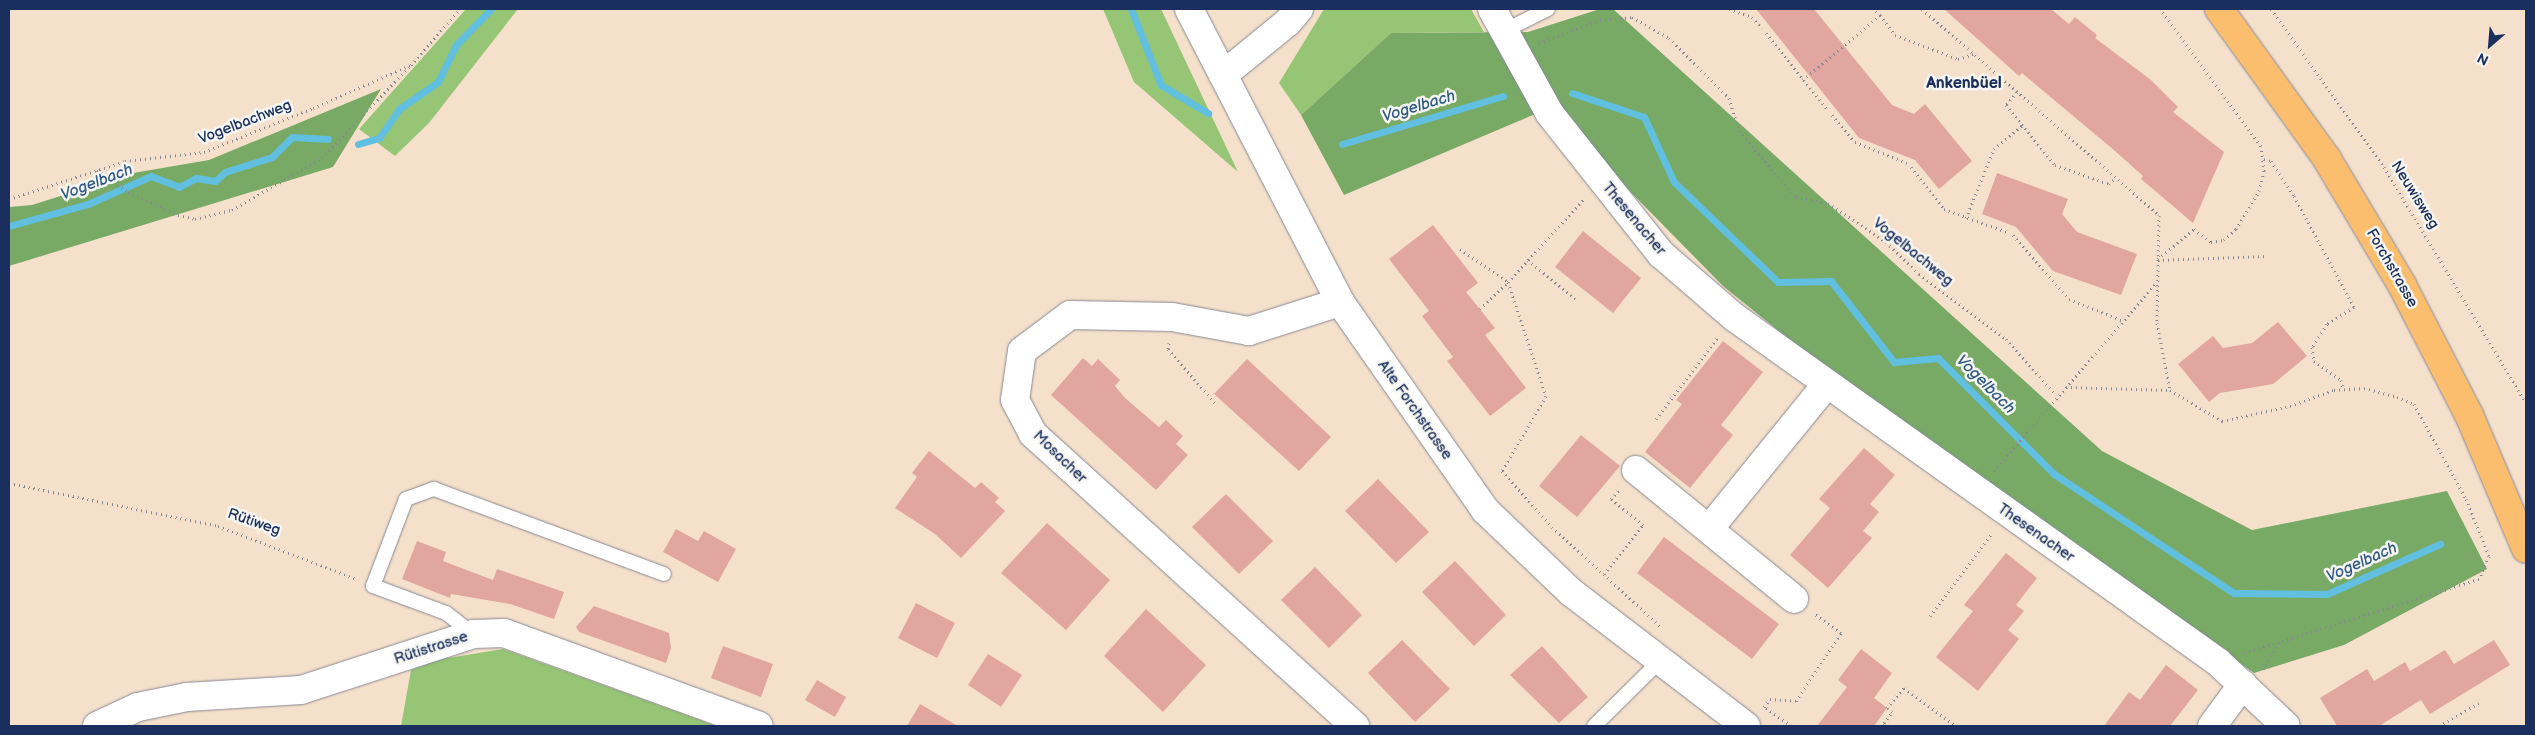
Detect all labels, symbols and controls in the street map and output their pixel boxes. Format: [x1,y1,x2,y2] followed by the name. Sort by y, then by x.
[2465,20,2515,70] north arrow
[2474,49,2492,69] text: N
[1926,74,2002,94] district label: Ankenbüel
[1380,87,1458,127] water label: Vogelbach
[196,96,294,148] street label: Vogelbachweg
[2387,158,2443,232] street label: Neuwisweg
[58,161,136,205] water label: Vogelbach
[1598,179,1670,259] street label: Thesenacher
[1869,214,1957,290] street label: Vogelbachweg
[2362,225,2422,311] street label: Forchstrasse
[1952,352,2018,418] water label: Vogelbach
[1374,357,1456,463] street label: Alte Forchstrasse
[1029,427,1091,487] street label: Mosacher
[1994,500,2078,566] street label: Thesenacher
[225,505,283,539] street label: Rütiweg
[2324,539,2400,587] water label: Vogelbach
[392,628,470,668] street label: Rütistrasse

